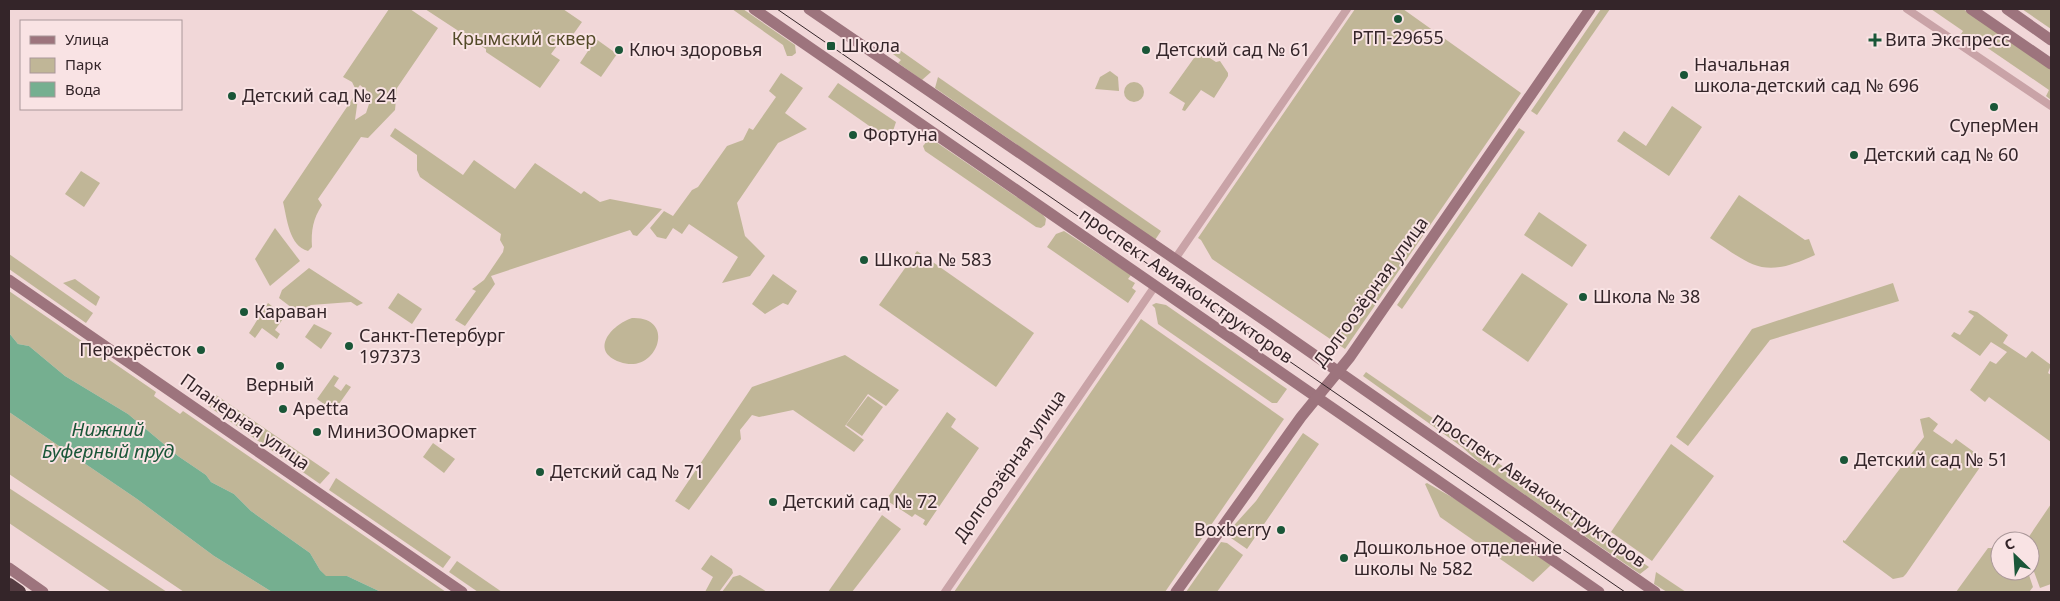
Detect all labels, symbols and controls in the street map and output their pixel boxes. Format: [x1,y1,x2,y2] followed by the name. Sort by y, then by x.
[1392,13,1404,25] marker: РТП-29655
[20,20,182,110] legend
[1352,25,1444,49] place label: РТП-29655
[452,26,596,50] park label: Крымский сквер
[1885,27,2010,51] place label: Вита Экспресс
[65,29,109,49] text: Улица
[841,33,900,57] place label: Школа
[1869,34,1881,46] marker: Вита Экспресс
[629,37,762,61] place label: Ключ здоровья
[1156,37,1311,61] place label: Детский сад № 61
[825,40,837,52] marker: Школа
[613,44,625,56] marker: Ключ здоровья
[1140,44,1152,56] marker: Детский сад № 61
[1694,52,1919,97] place label: Начальная школа-детский сад № 696
[65,54,101,74] text: Парк
[1678,69,1690,81] marker: Начальная школа-детский сад № 696
[65,79,101,99] text: Вода
[242,83,397,107] place label: Детский сад № 24
[226,90,238,102] marker: Детский сад № 24
[1988,101,2000,113] marker: СуперМен
[1949,113,2039,137] place label: СуперМен
[863,122,938,146] place label: Фортуна
[847,129,859,141] marker: Фортуна
[1864,142,2019,166] place label: Детский сад № 60
[1848,149,1860,161] marker: Детский сад № 60
[1075,202,1298,368] street label: проспект Авиаконструкторов
[1307,211,1433,371] street label: Долгоозёрная улица
[874,247,992,271] place label: Школа № 583
[858,254,870,266] marker: Школа № 583
[1593,284,1700,308] place label: Школа № 38
[1577,291,1589,303] marker: Школа № 38
[254,299,327,323] place label: Караван
[238,306,250,318] marker: Караван
[359,323,505,368] place label: Санкт-Петербург 197373
[79,337,191,361] place label: Перекрёсток
[343,340,355,352] marker: Санкт-Петербург 197373
[195,344,207,356] marker: Перекрёсток
[274,360,286,372] marker: Верный
[176,368,315,475] street label: Планерная улица
[246,372,314,396] place label: Верный
[948,385,1071,546] street label: Долгоозёрная улица
[293,396,349,420] place label: Apetta
[277,403,289,415] marker: Apetta
[1428,406,1651,572] street label: проспект Авиаконструкторов
[42,416,174,464] water label: Нижний Буферный пруд
[327,419,477,443] place label: МиниЗООмаркет
[311,426,323,438] marker: МиниЗООмаркет
[1854,447,2009,471] place label: Детский сад № 51
[1838,454,1850,466] marker: Детский сад № 51
[550,459,705,483] place label: Детский сад № 71
[534,466,546,478] marker: Детский сад № 71
[783,489,938,513] place label: Детский сад № 72
[767,496,779,508] marker: Детский сад № 72
[1194,517,1272,541] place label: Boxberry
[1275,524,1287,536] marker: Boxberry
[1990,531,2040,581] north arrow
[2001,533,2017,554] text: С
[1354,535,1562,580] place label: Дошкольное отделение школы № 582
[1338,552,1350,564] marker: Дошкольное отделение школы № 582

